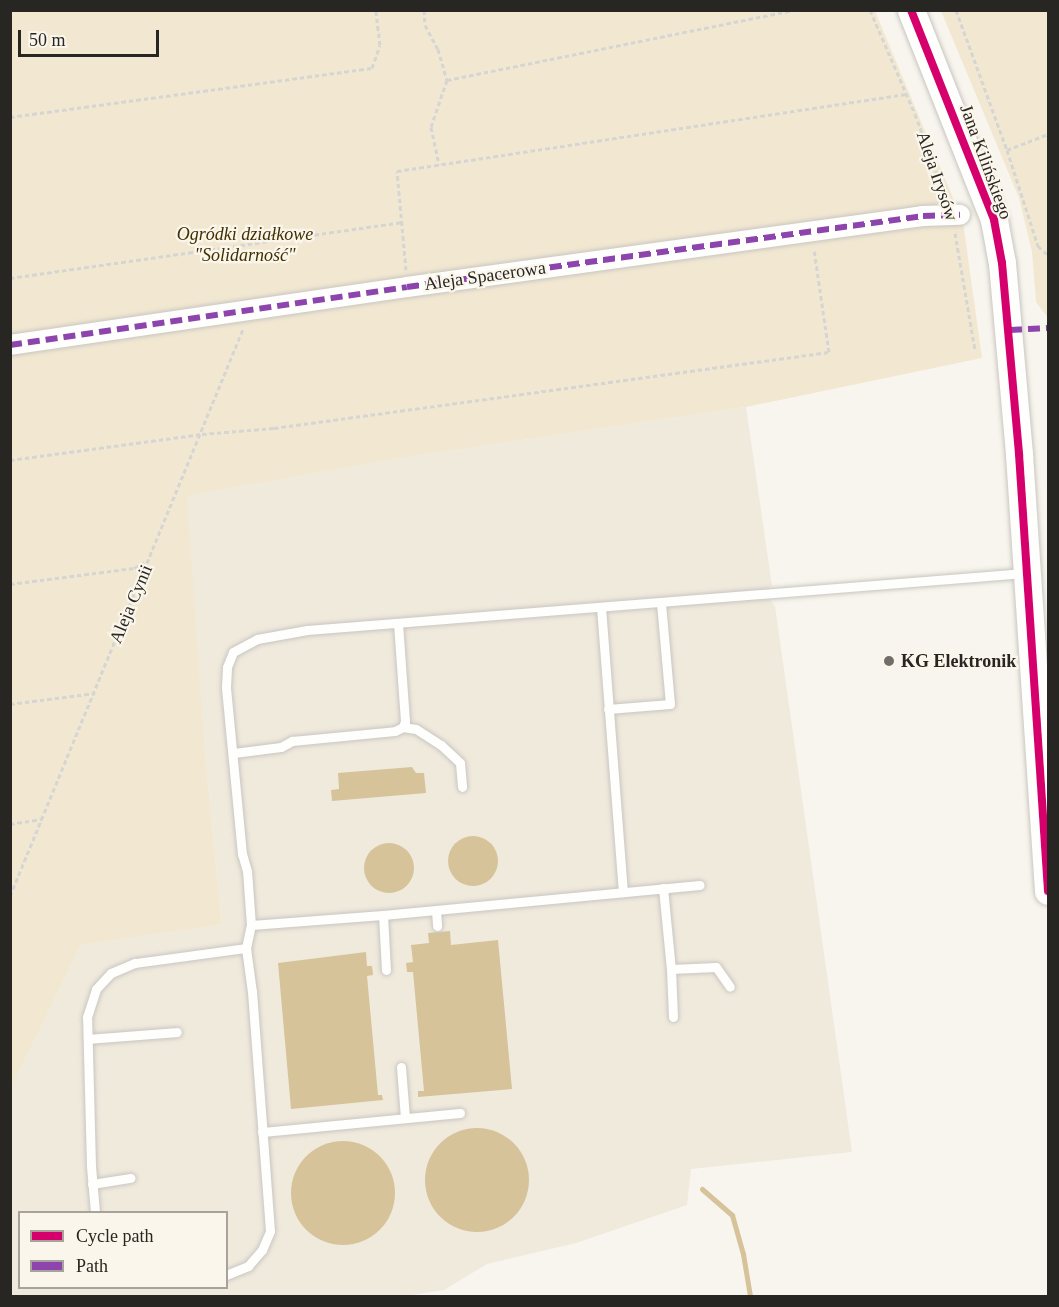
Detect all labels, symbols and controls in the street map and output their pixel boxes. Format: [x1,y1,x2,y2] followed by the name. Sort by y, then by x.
[21,18,162,56] scale bar
[29,30,66,50] text: 50 m
[955,102,1017,222] street label: Jana Kilińskiego
[912,128,962,224] street label: Aleja Irysów
[177,224,313,266] park label: Ogródki działkowe "Solidarność"
[423,257,547,295] street label: Aleja Spacerowa
[105,561,157,647] street label: Aleja Cynii
[901,650,1016,672] place label: KG Elektronik
[882,654,896,668] marker: KG Elektronik
[18,1211,228,1289] legend
[76,1226,153,1246] text: Cycle path
[76,1256,108,1276] text: Path

